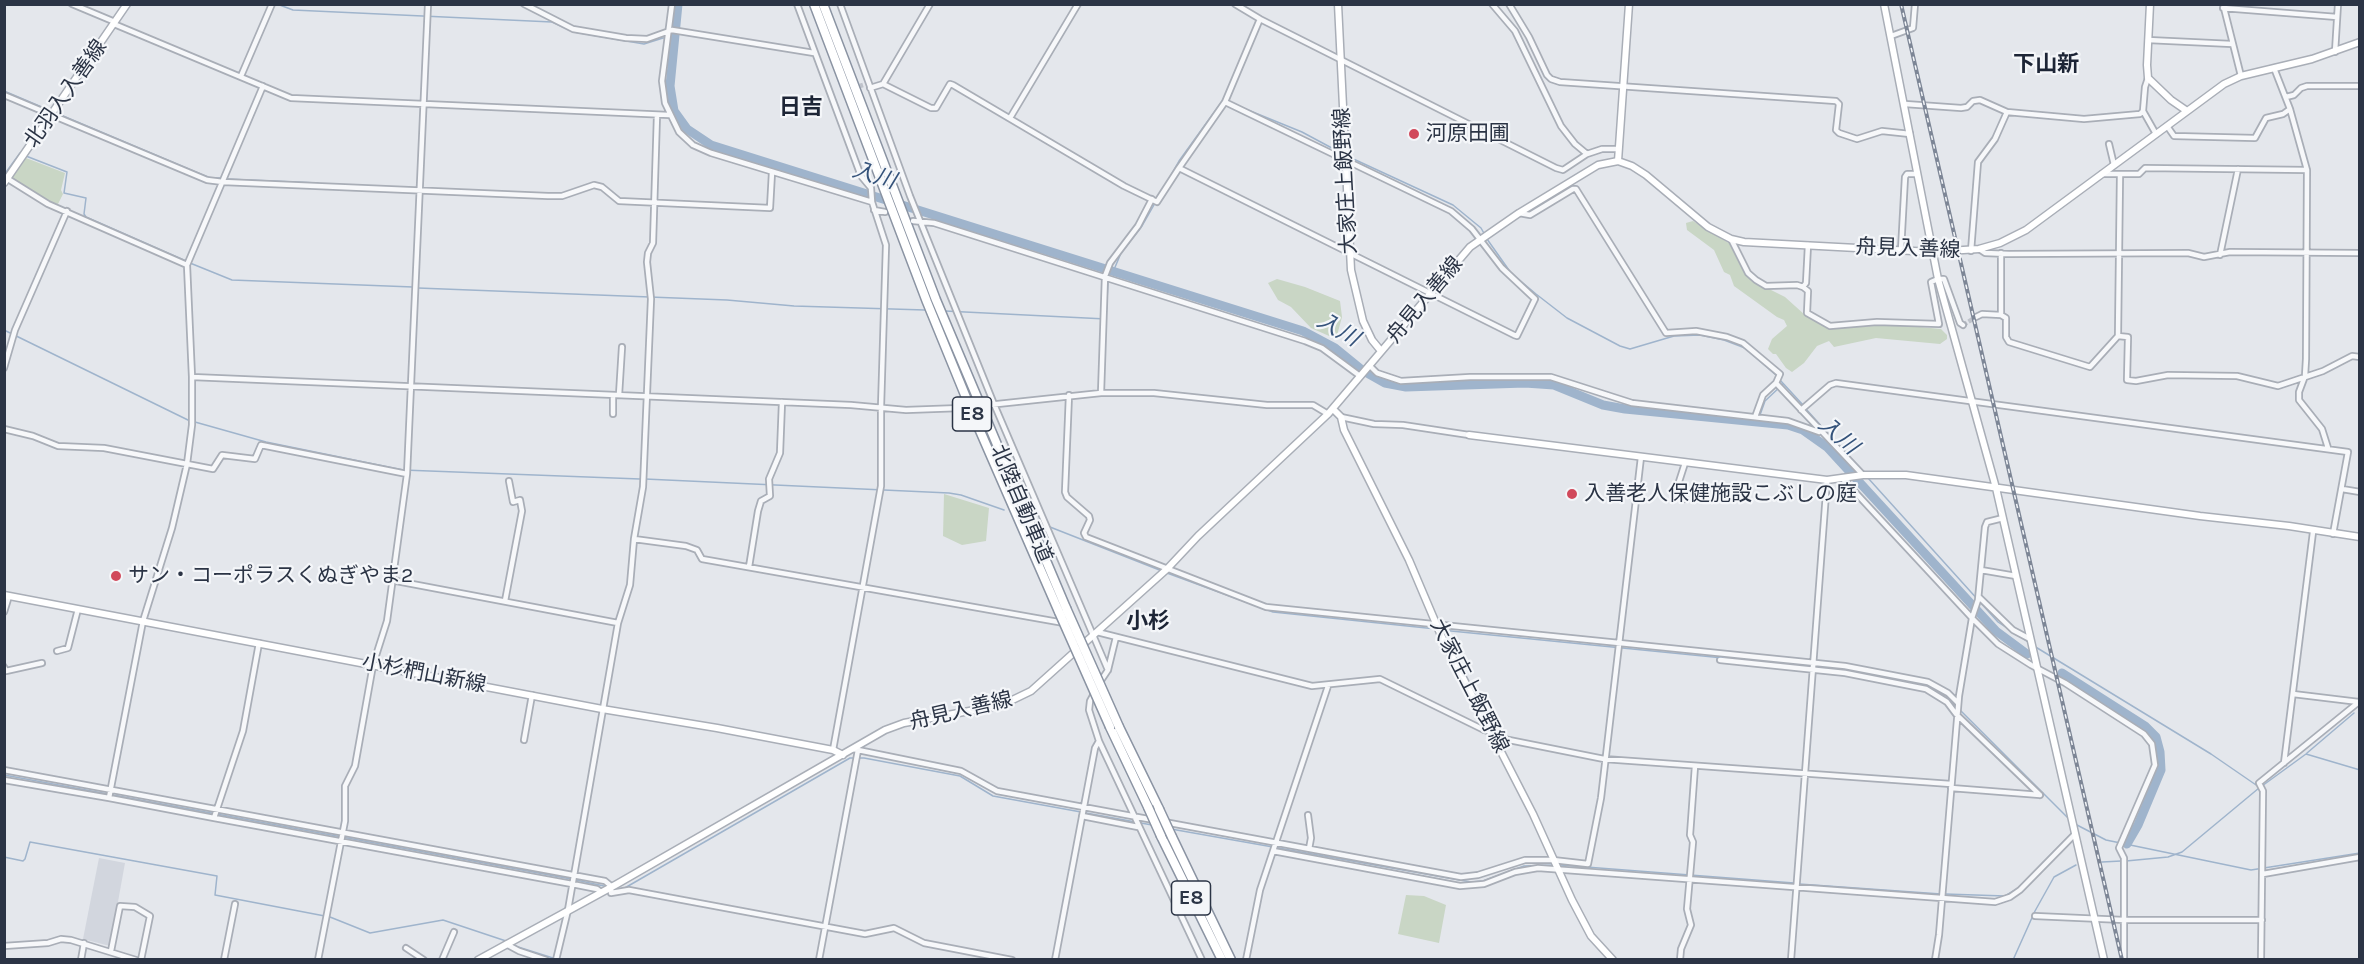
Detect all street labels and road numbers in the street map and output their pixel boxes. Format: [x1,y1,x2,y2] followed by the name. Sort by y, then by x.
[20,35,112,153] street label: 北羽入入善線
[1330,107,1362,255] street label: 大家庄上飯野線
[1855,235,1961,263] street label: 舟見入善線
[1382,252,1468,348] street label: 舟見入善線
[952,397,992,431] road number: E8
[985,441,1057,567] street label: 北陸自動車道
[1424,615,1514,757] street label: 大家庄上飯野線
[360,650,488,698] street label: 小杉椚山新線
[907,687,1015,735] street label: 舟見入善線
[1172,881,1210,915] road number: E8

